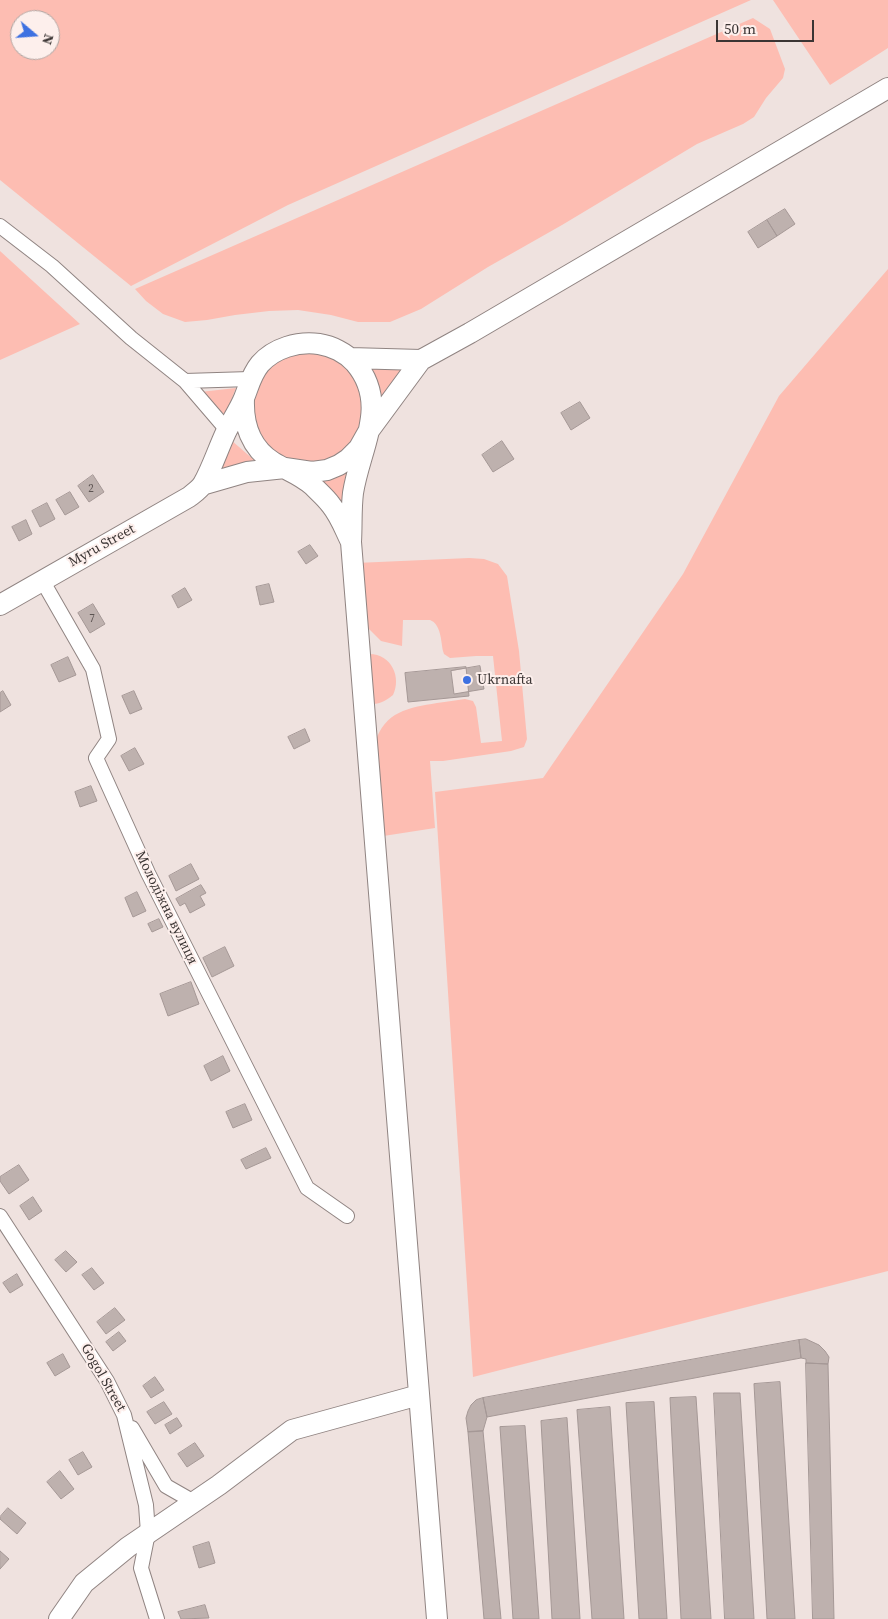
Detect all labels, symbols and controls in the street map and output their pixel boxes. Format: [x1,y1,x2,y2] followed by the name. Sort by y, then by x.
[10,10,60,60] north arrow
[718,10,816,42] scale bar
[724,18,756,39] text: 50 m
[37,31,59,47] text: N
[88,482,94,496] house number: 2
[66,521,138,571] street label: Myru Street
[89,612,95,626] house number: 7
[477,672,533,688] place label: Ukrnafta
[461,674,473,686] marker: Ukrnafta
[131,849,201,967] street label: Молодіжна вулиця
[77,1341,129,1415] street label: Gogol Street

